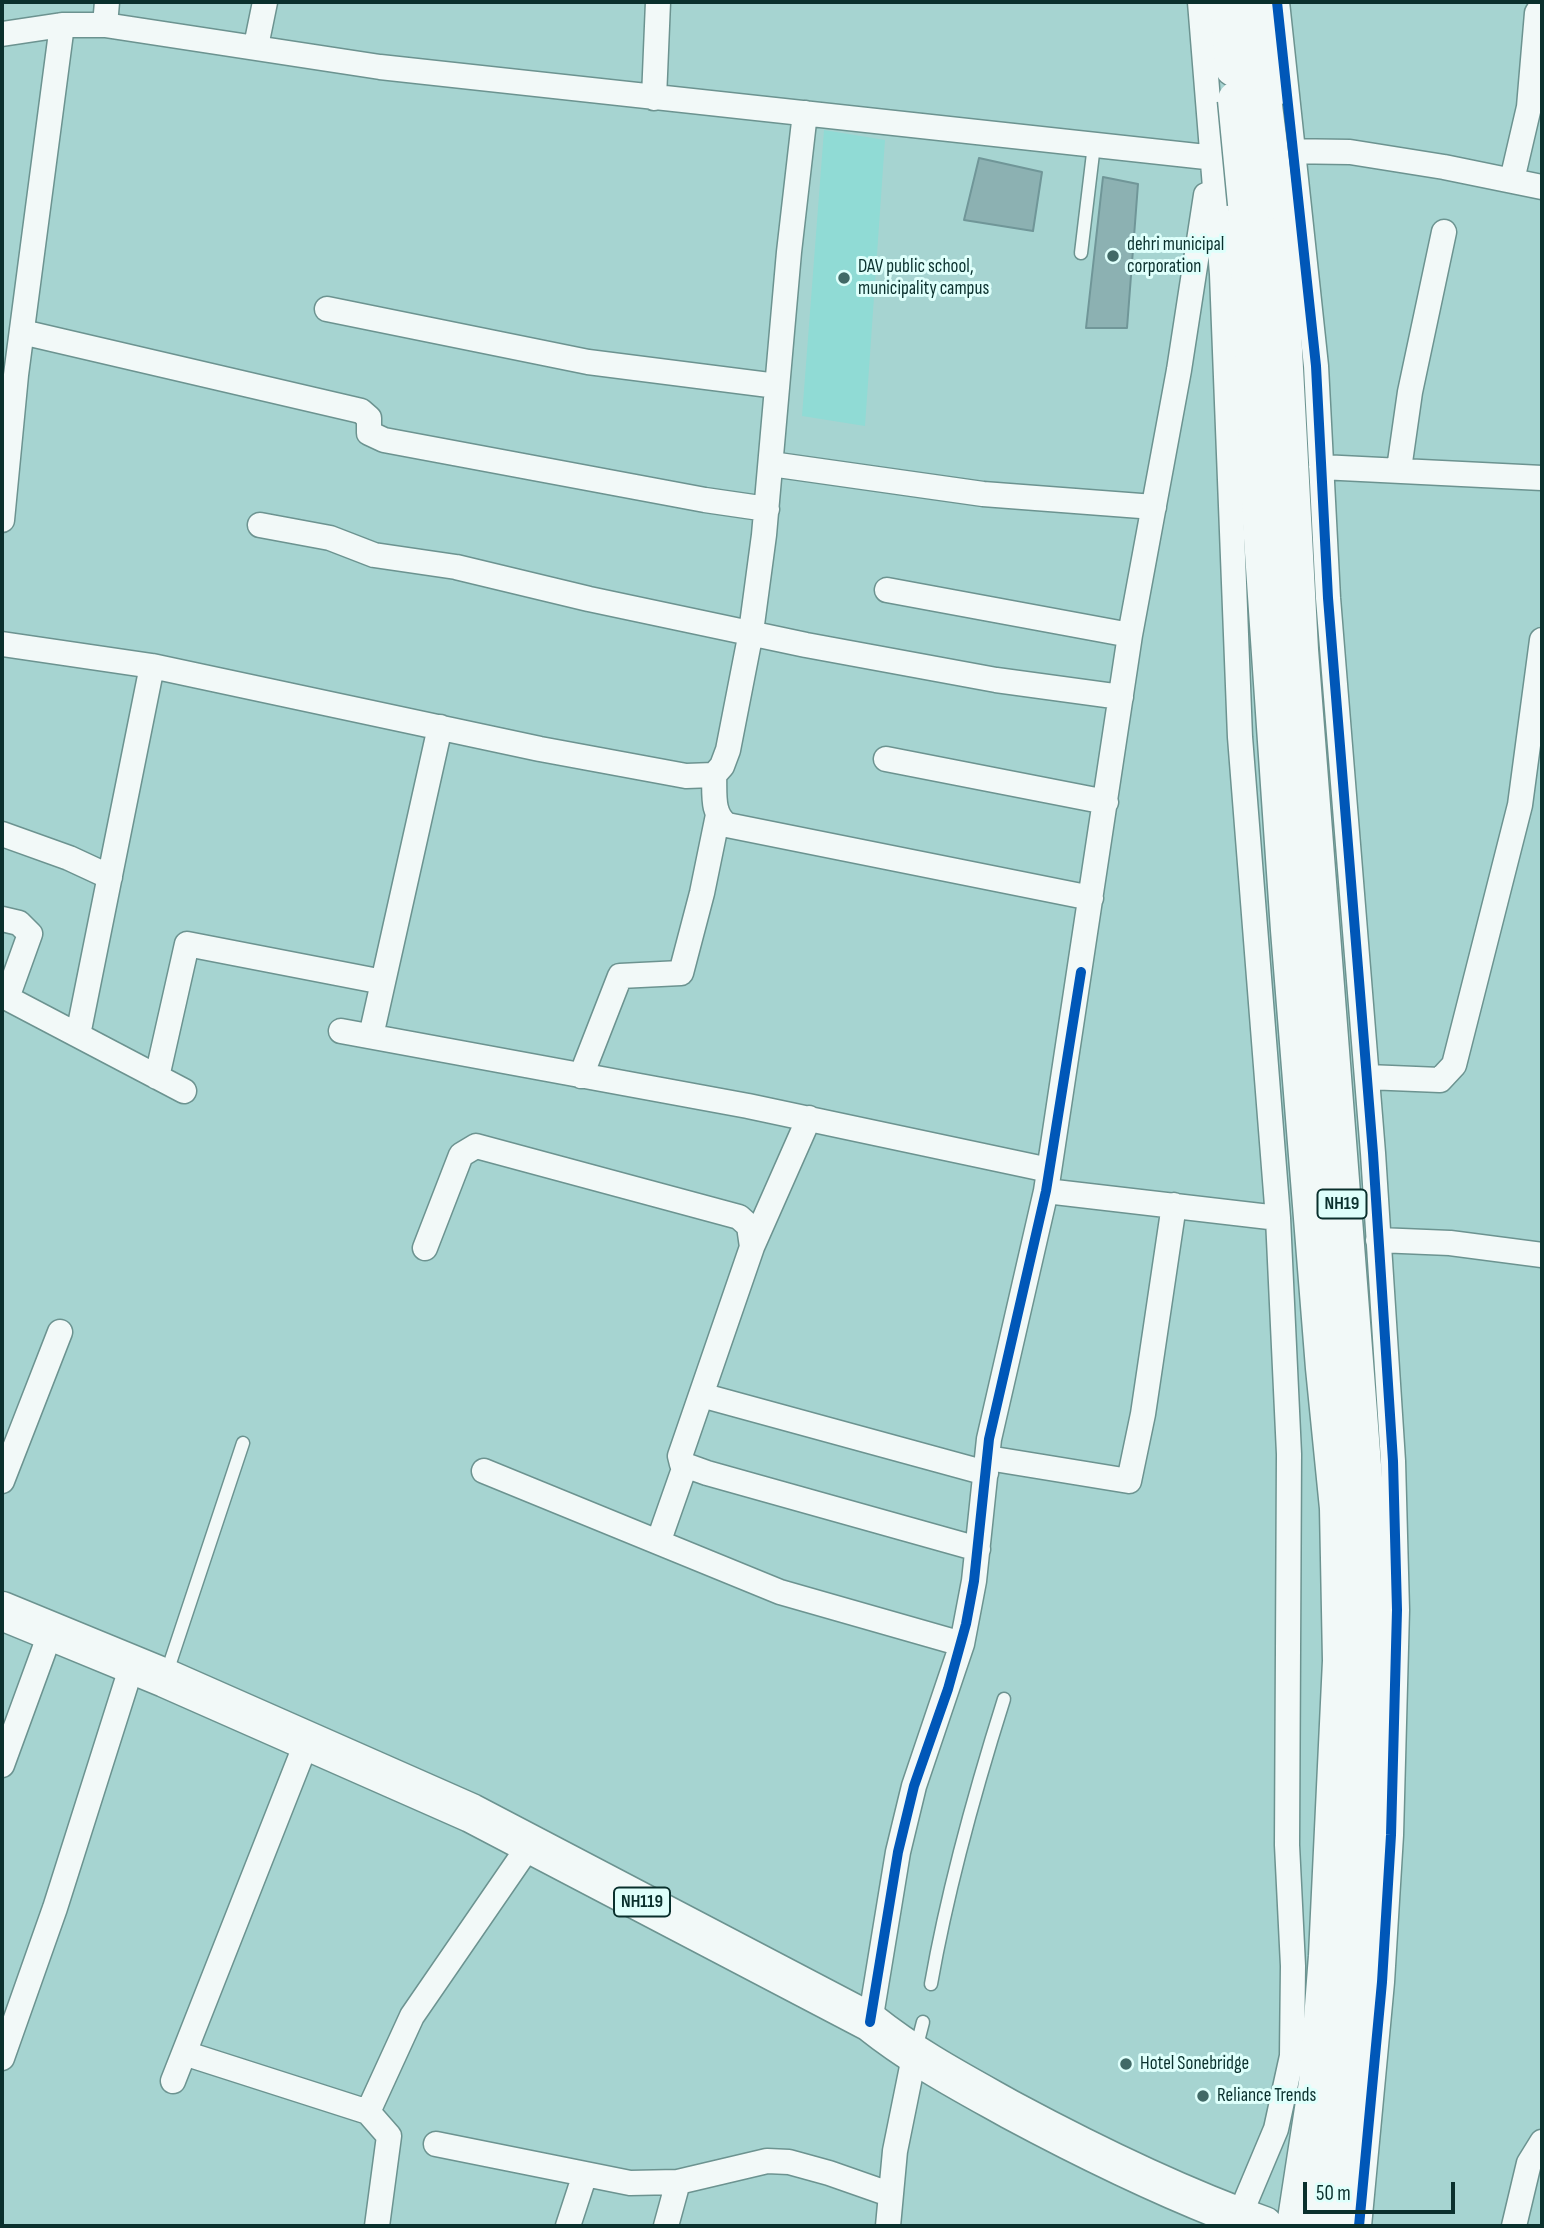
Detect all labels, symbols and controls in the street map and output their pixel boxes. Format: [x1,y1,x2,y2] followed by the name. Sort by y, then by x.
[1127,234,1224,278] place label: dehri municipal corporation
[1105,248,1121,264] marker: dehri municipal corporation
[858,256,989,300] place label: DAV public school, municipality campus
[836,270,852,286] marker: DAV public school, municipality campus
[1318,1190,1366,1218] road number: NH19
[614,1888,670,1916] road number: NH119
[1140,2053,1249,2075] place label: Hotel Sonebridge
[1118,2056,1134,2072] marker: Hotel Sonebridge
[1217,2085,1316,2107] place label: Reliance Trends
[1195,2088,1211,2104] marker: Reliance Trends
[1306,2168,1458,2212] scale bar
[1316,2181,1351,2206] text: 50 m

